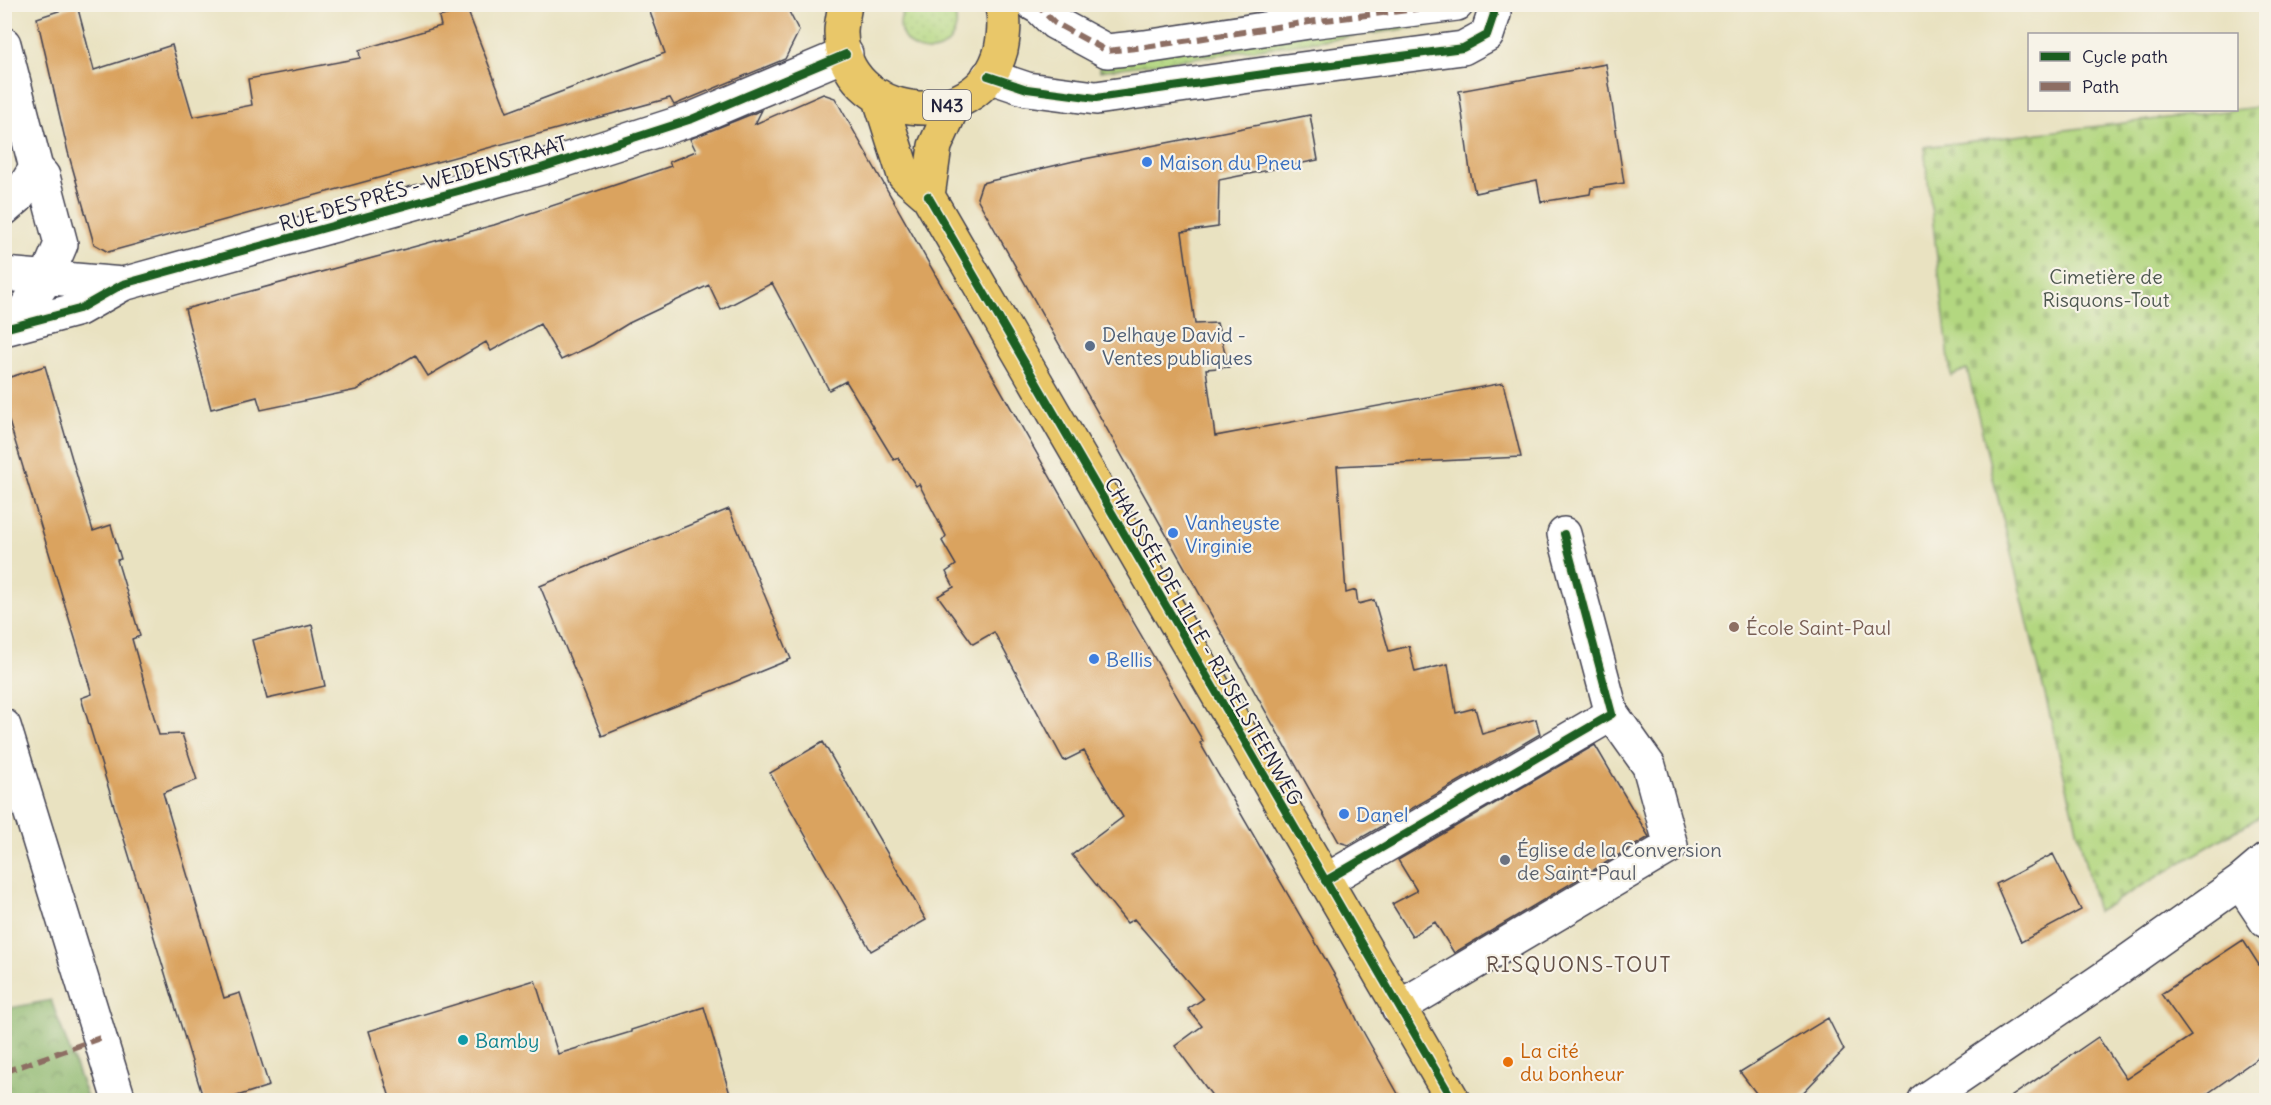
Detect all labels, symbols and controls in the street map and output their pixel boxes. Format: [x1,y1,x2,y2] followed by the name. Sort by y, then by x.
[2028,33,2238,111] legend
[2082,45,2168,68] text: Cycle path
[2082,75,2119,98] text: Path
[923,90,971,120] road number: N43
[276,130,570,236] street label: RUE DES PRÉS - WEIDENSTRAAT
[1159,150,1302,175] place label: Maison du Pneu
[1140,155,1154,169] marker: Maison du Pneu
[2042,264,2170,312] park label: Cimetière de Risquons-Tout
[1102,322,1253,370] place label: Delhaye David - Ventes publiques
[1083,339,1097,353] marker: Delhaye David - Ventes publiques
[1100,473,1308,809] street label: CHAUSSÉE DE LILLE - RIJSELSTEENWEG
[1185,510,1280,558] place label: Vanheyste Virginie
[1166,526,1180,540] marker: Vanheyste Virginie
[1746,615,1891,640] place label: École Saint-Paul
[1727,620,1741,634] marker: École Saint-Paul
[1106,647,1152,672] place label: Bellis
[1087,652,1101,666] marker: Bellis
[1356,802,1408,827] place label: Danel
[1337,807,1351,821] marker: Danel
[1517,837,1722,885] place label: Église de la Conversion de Saint-Paul
[1498,853,1512,867] marker: Église de la Conversion de Saint-Paul
[1486,951,1672,978] district label: RISQUONS-TOUT
[475,1028,539,1053] place label: Bamby
[456,1033,470,1047] marker: Bamby
[1520,1038,1624,1086] place label: La cité du bonheur
[1501,1055,1515,1069] marker: La cité du bonheur

